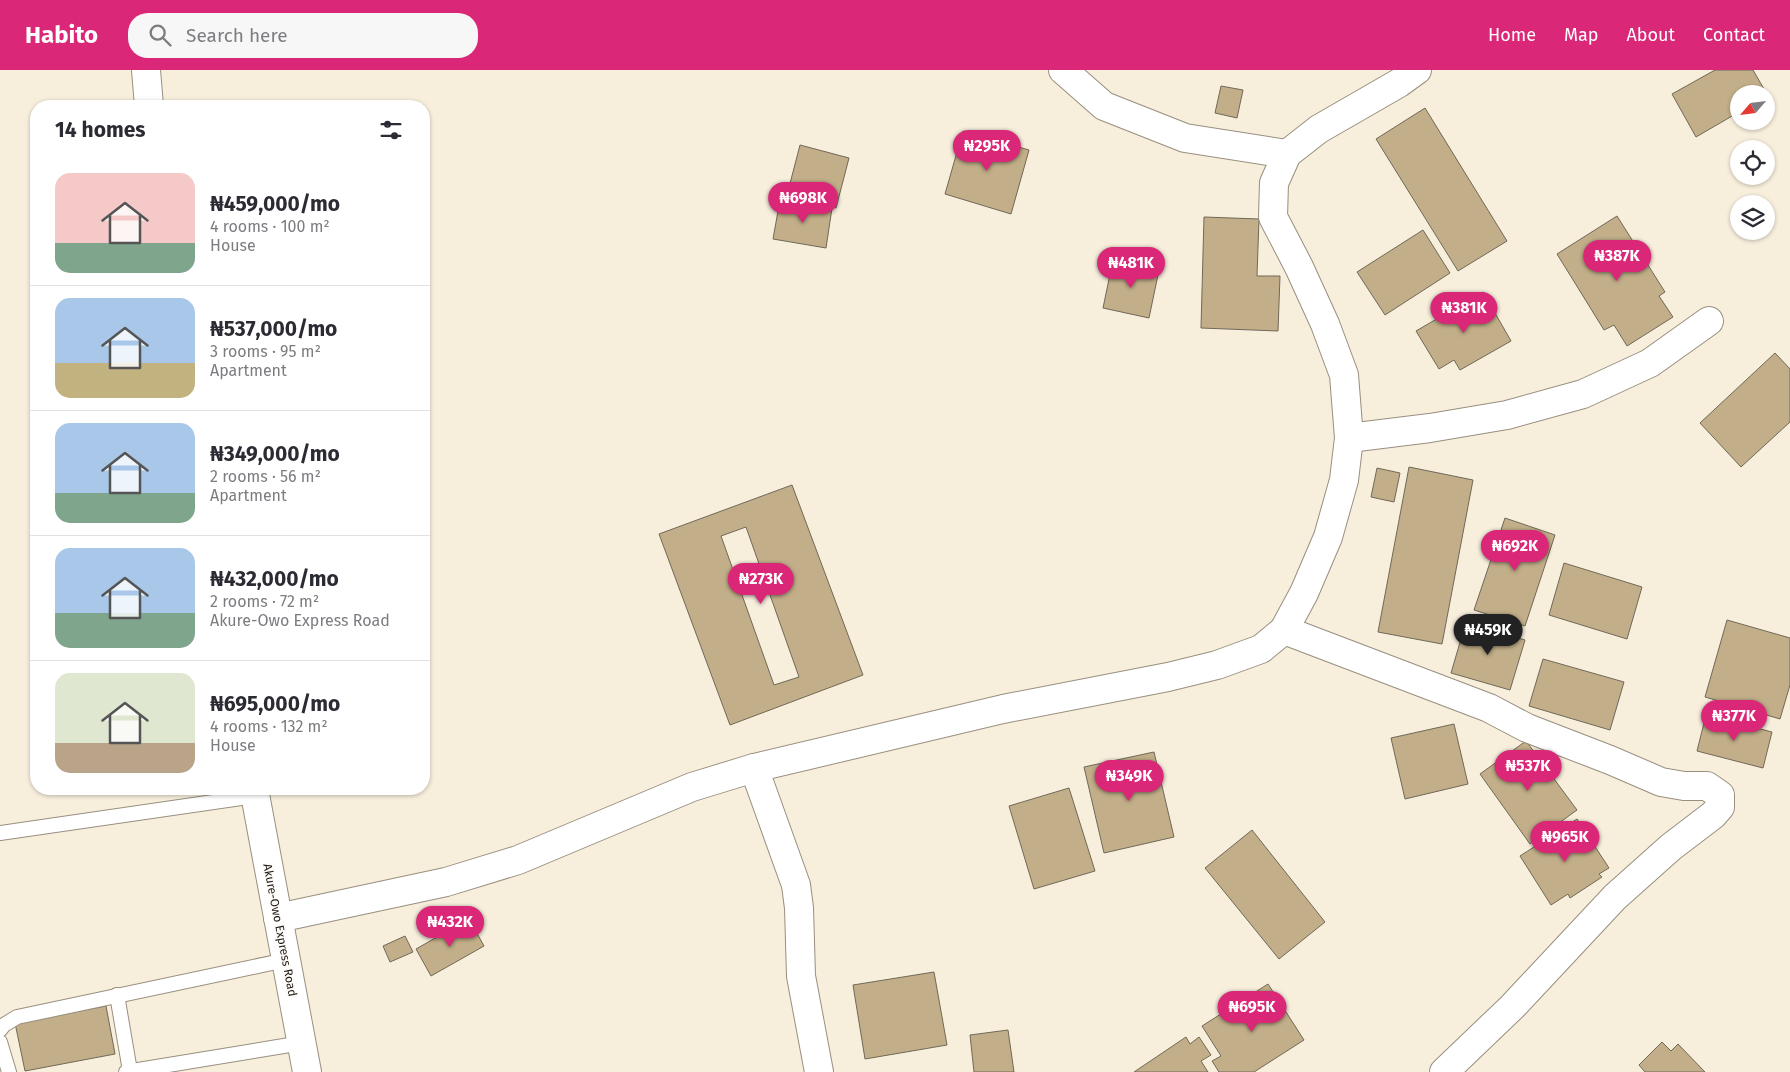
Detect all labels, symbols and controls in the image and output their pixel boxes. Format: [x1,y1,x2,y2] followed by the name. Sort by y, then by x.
[128,13,478,58] search box
[25,21,98,49] text: Habito
[146,21,174,49] icon: search
[186,24,288,47] text: Search here
[1488,24,1536,46] text: Home
[1564,24,1598,46] text: Map
[1626,24,1675,46] text: About
[1703,24,1765,46] text: Contact
[1730,85,1775,130] north arrow
[1730,85,1775,240] map controls
[377,116,405,144] icon: filters
[55,117,145,143] text: 14 homes
[952,129,1022,172] pin: ₦295K
[964,136,1010,155] text: ₦295K
[1730,140,1775,185] button: locate
[768,182,838,224] pin: ₦698K
[779,188,827,207] text: ₦698K
[210,191,340,217] text: ₦459,000/mo
[95,193,155,253] icon: home
[1730,195,1775,240] button: layers
[210,217,330,236] text: 4 rooms · 100 m²
[210,236,256,255] text: House
[1582,240,1652,282] pin: ₦387K
[1096,246,1166,289] pin: ₦481K
[1594,246,1640,265] text: ₦387K
[1108,253,1154,272] text: ₦481K
[1429,292,1499,334] pin: ₦381K
[1441,298,1487,317] text: ₦381K
[210,316,337,342] text: ₦537,000/mo
[95,318,155,378] icon: home
[210,342,321,361] text: 3 rooms · 95 m²
[210,361,287,380] text: Apartment
[210,441,340,467] text: ₦349,000/mo
[95,443,155,503] icon: home
[210,467,321,486] text: 2 rooms · 56 m²
[210,486,287,505] text: Apartment
[1480,530,1550,572] pin: ₦692K
[1492,536,1538,555] text: ₦692K
[726,562,796,605] pin: ₦273K
[210,566,339,592] text: ₦432,000/mo
[95,568,155,628] icon: home
[739,569,783,588] text: ₦273K
[210,592,319,611] text: 2 rooms · 72 m²
[210,611,390,630] text: Akure-Owo Express Road
[1453,614,1523,656] pin: ₦459K
[1465,620,1511,639] text: ₦459K
[210,691,340,717] text: ₦695,000/mo
[95,693,155,753] icon: home
[1699,700,1769,742] pin: ₦377K
[1712,706,1756,725] text: ₦377K
[210,717,328,736] text: 4 rooms · 132 m²
[210,736,256,755] text: House
[1493,750,1563,792] pin: ₦537K
[1506,756,1550,775] text: ₦537K
[1094,760,1164,802] pin: ₦349K
[1106,766,1152,785] text: ₦349K
[1530,820,1600,863] pin: ₦965K
[1541,827,1589,846] text: ₦965K
[260,863,300,997] street label: Akure-Owo Express Road
[415,906,485,948] pin: ₦432K
[427,912,473,931] text: ₦432K
[1217,990,1287,1033] pin: ₦695K
[1229,997,1275,1016] text: ₦695K

